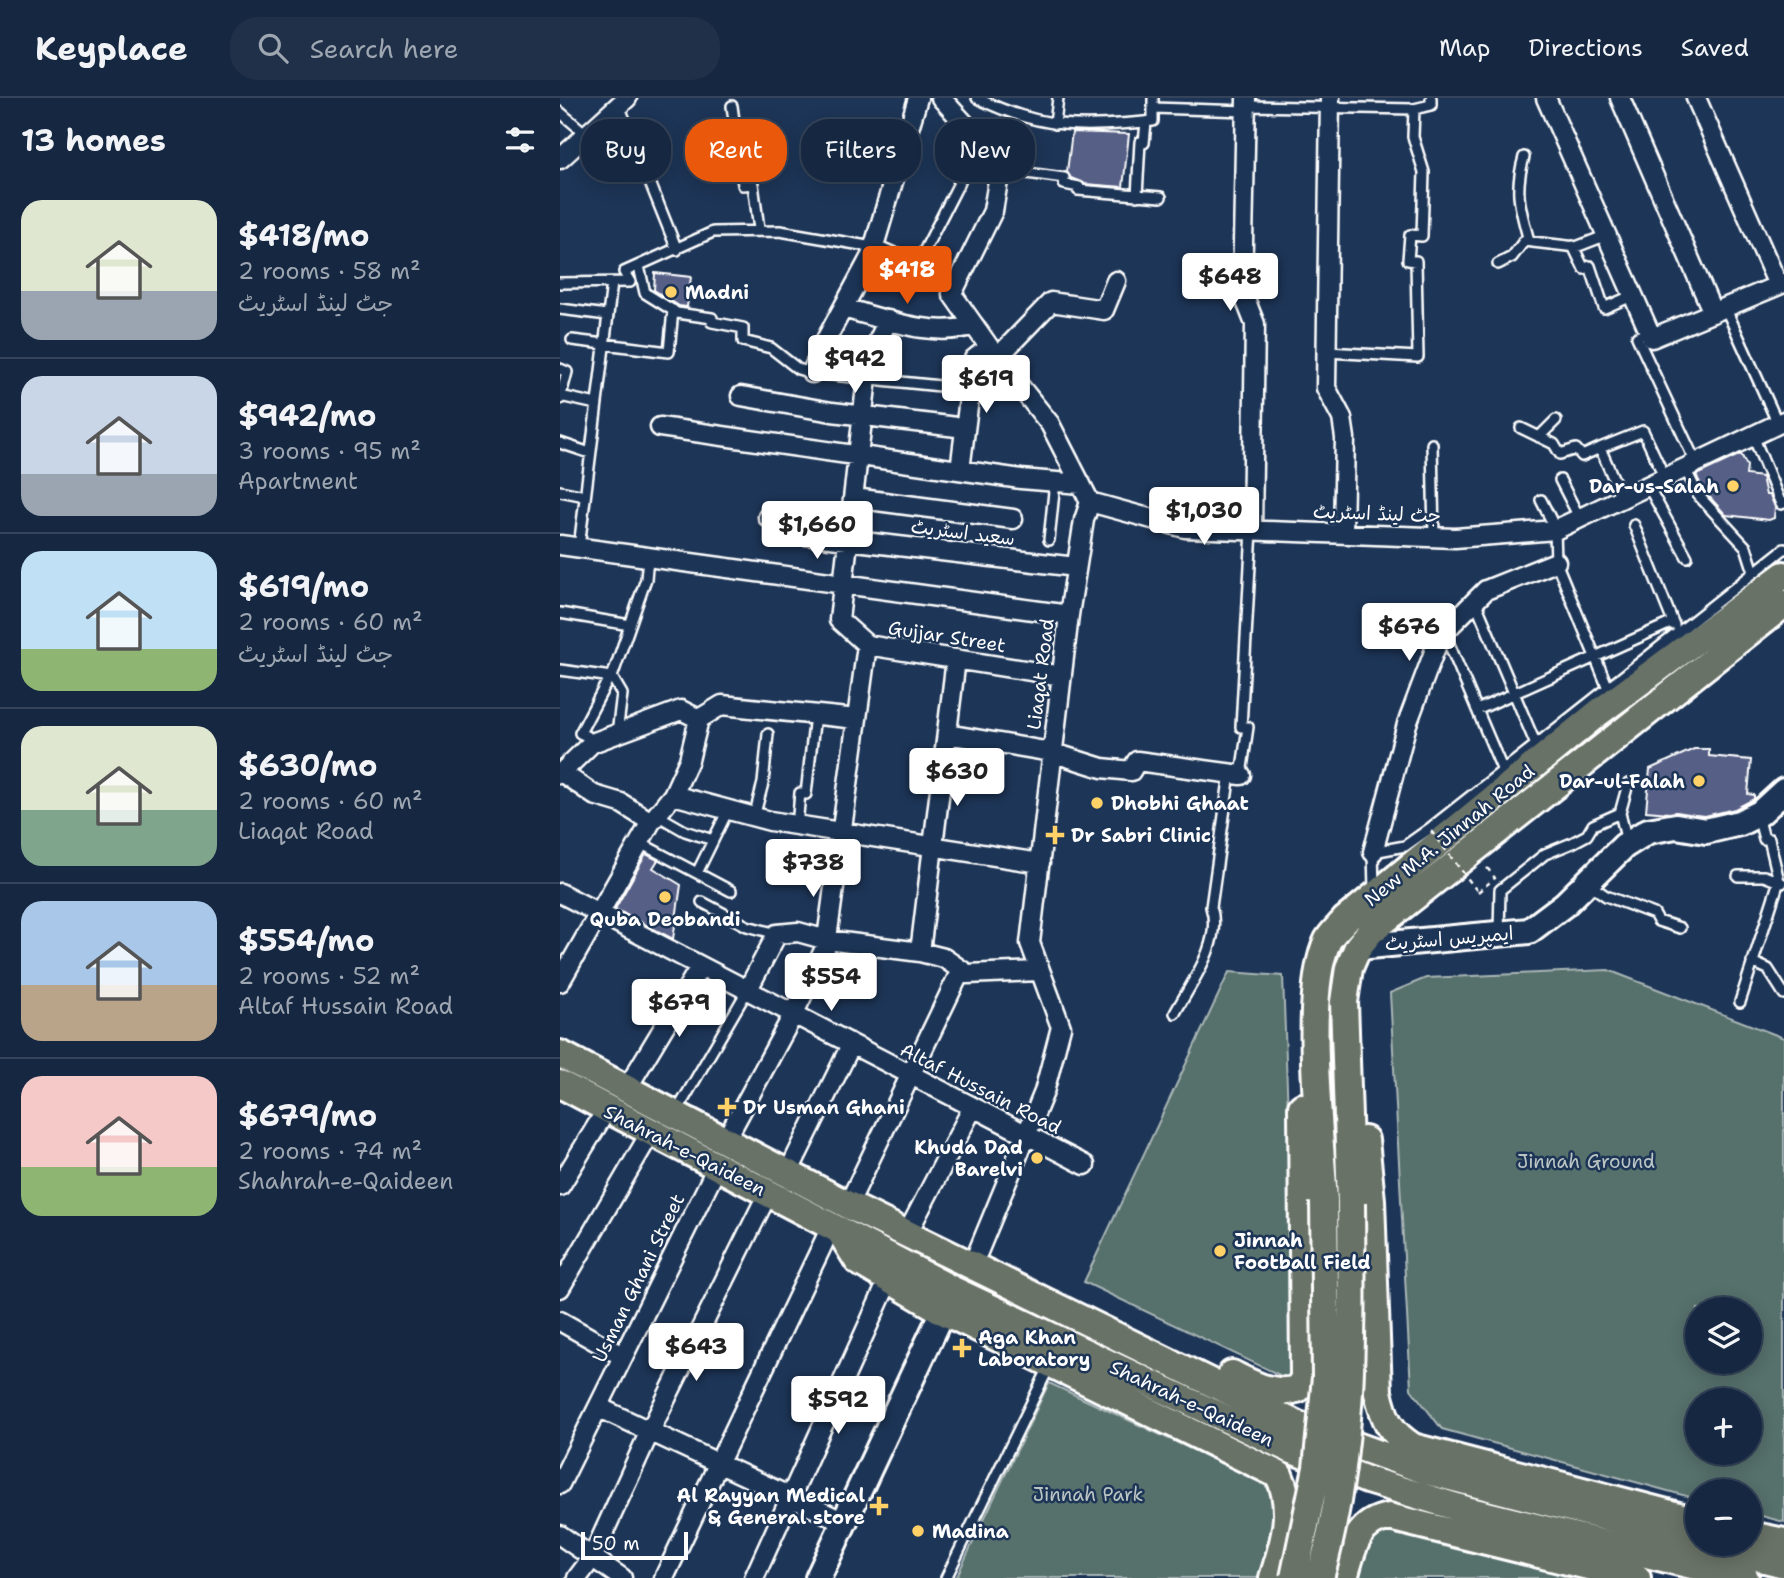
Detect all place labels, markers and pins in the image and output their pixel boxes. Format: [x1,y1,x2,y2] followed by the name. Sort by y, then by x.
[866,246,948,306] pin: $418
[1189,254,1271,313] pin: $648
[685,280,749,305] place label: Madni
[663,284,679,300] marker: Madni
[814,336,896,395] pin: $942
[945,356,1027,415] pin: $619
[1589,474,1719,499] place label: Dar-us-Salah
[1725,478,1741,494] marker: Dar-us-Salah
[1147,488,1261,547] pin: $1,030
[760,502,874,561] pin: $1,660
[1368,603,1450,663] pin: $676
[916,748,998,808] pin: $630
[1559,769,1685,794] place label: Dar-ul-Falah
[1691,773,1707,789] marker: Dar-ul-Falah
[1111,791,1249,816] place label: Dhobhi Ghaat
[1089,795,1105,811] marker: Dhobhi Ghaat
[1071,823,1211,848] place label: Dr Sabri Clinic
[1045,825,1065,845] marker: Dr Sabri Clinic
[772,840,854,899] pin: $738
[657,889,673,905] marker: Quba Deobandi
[590,907,740,932] place label: Quba Deobandi
[790,954,872,1013] pin: $554
[638,979,720,1039] pin: $679
[743,1095,905,1120] place label: Dr Usman Ghani
[717,1097,737,1117] marker: Dr Usman Ghani
[914,1135,1023,1182] place label: Khuda Dad Barelvi
[1029,1150,1045,1166] marker: Khuda Dad Barelvi
[1234,1228,1371,1275] place label: Jinnah Football Field
[1212,1243,1228,1259] marker: Jinnah Football Field
[655,1324,737,1383] pin: $643
[978,1325,1090,1372] place label: Aga Khan Laboratory
[952,1338,972,1358] marker: Aga Khan Laboratory
[797,1376,879,1436] pin: $592
[677,1483,865,1530] place label: Al Rayyan Medical & General store
[871,1498,887,1514] marker: Al Rayyan Medical & General store
[932,1519,1009,1544] place label: Madina
[910,1523,926,1539] marker: Madina

